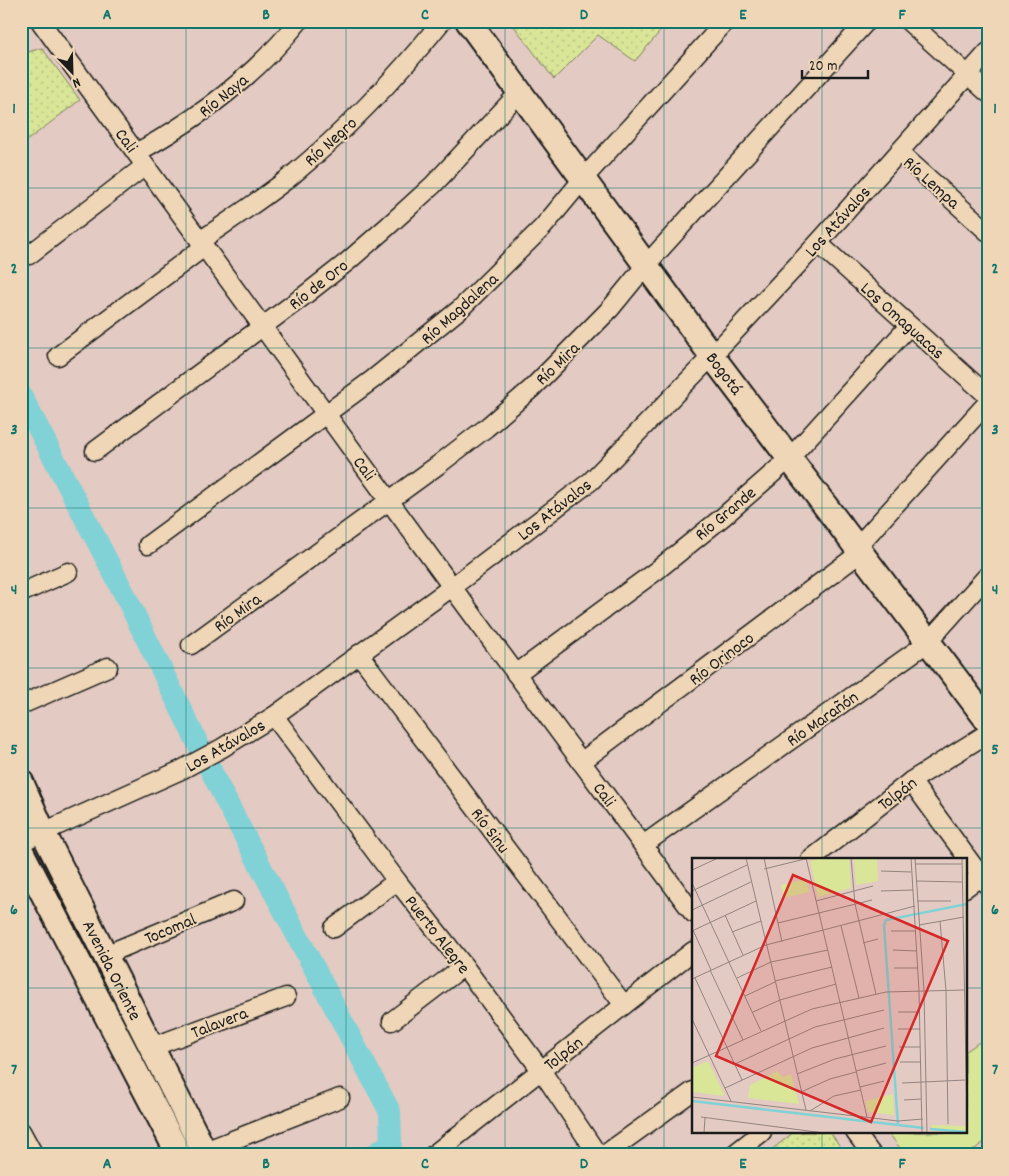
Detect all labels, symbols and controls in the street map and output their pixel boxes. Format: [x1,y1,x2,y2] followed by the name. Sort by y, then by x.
[103,4,112,27] text: A
[262,4,270,27] text: B
[421,4,429,27] text: C
[580,4,589,27] text: D
[739,4,747,27] text: E
[898,4,906,27] text: F
[48,48,98,98] north arrow
[802,48,868,80] scale bar
[809,56,837,78] text: 20 m
[194,69,255,125] street label: Río Naya
[69,72,83,93] text: N
[12,98,16,121] text: 1
[993,98,997,121] text: 1
[300,112,364,173] street label: Río Negro
[108,124,142,159] street label: Cali
[896,152,965,216] street label: Río Lempa
[800,181,878,264] street label: Los Atávalos
[284,255,355,317] street label: Río de Oro
[11,258,18,281] text: 2
[992,258,999,281] text: 2
[416,268,505,352] street label: Río Magdalena
[854,277,949,366] street label: Los Omaguacas
[531,337,587,392] street label: Río Mira
[699,348,747,401] street label: Bogotá
[10,419,18,442] text: 3
[991,419,999,442] text: 3
[346,452,380,487] street label: Cali
[513,474,598,548] street label: Los Atávalos
[691,482,763,548] street label: Río Grande
[11,579,17,602] text: 4
[992,579,998,602] text: 4
[210,588,268,640] street label: Río Mira
[685,627,760,693] street label: Río Orinoco
[782,686,865,754] street label: Río Marañón
[182,714,271,780] street label: Los Atávalos
[10,739,18,762] text: 5
[991,739,999,762] text: 5
[874,772,923,818] street label: Tolpán
[586,778,620,813] street label: Cali
[464,803,514,860] street label: Río Sinu
[692,858,966,1134] inset map
[397,891,475,980] street label: Puerto Alegre
[10,899,18,922] text: 6
[991,899,999,922] text: 6
[141,908,201,952] street label: Tocomal
[75,917,146,1025] street label: Avenida Oriente
[188,1002,252,1047] street label: Talavera
[540,1032,589,1078] street label: Tolpán
[11,1059,17,1082] text: 7
[992,1059,998,1082] text: 7
[103,1153,112,1176] text: A
[262,1153,270,1176] text: B
[421,1153,429,1176] text: C
[580,1153,589,1176] text: D
[739,1153,747,1176] text: E
[898,1153,906,1176] text: F

